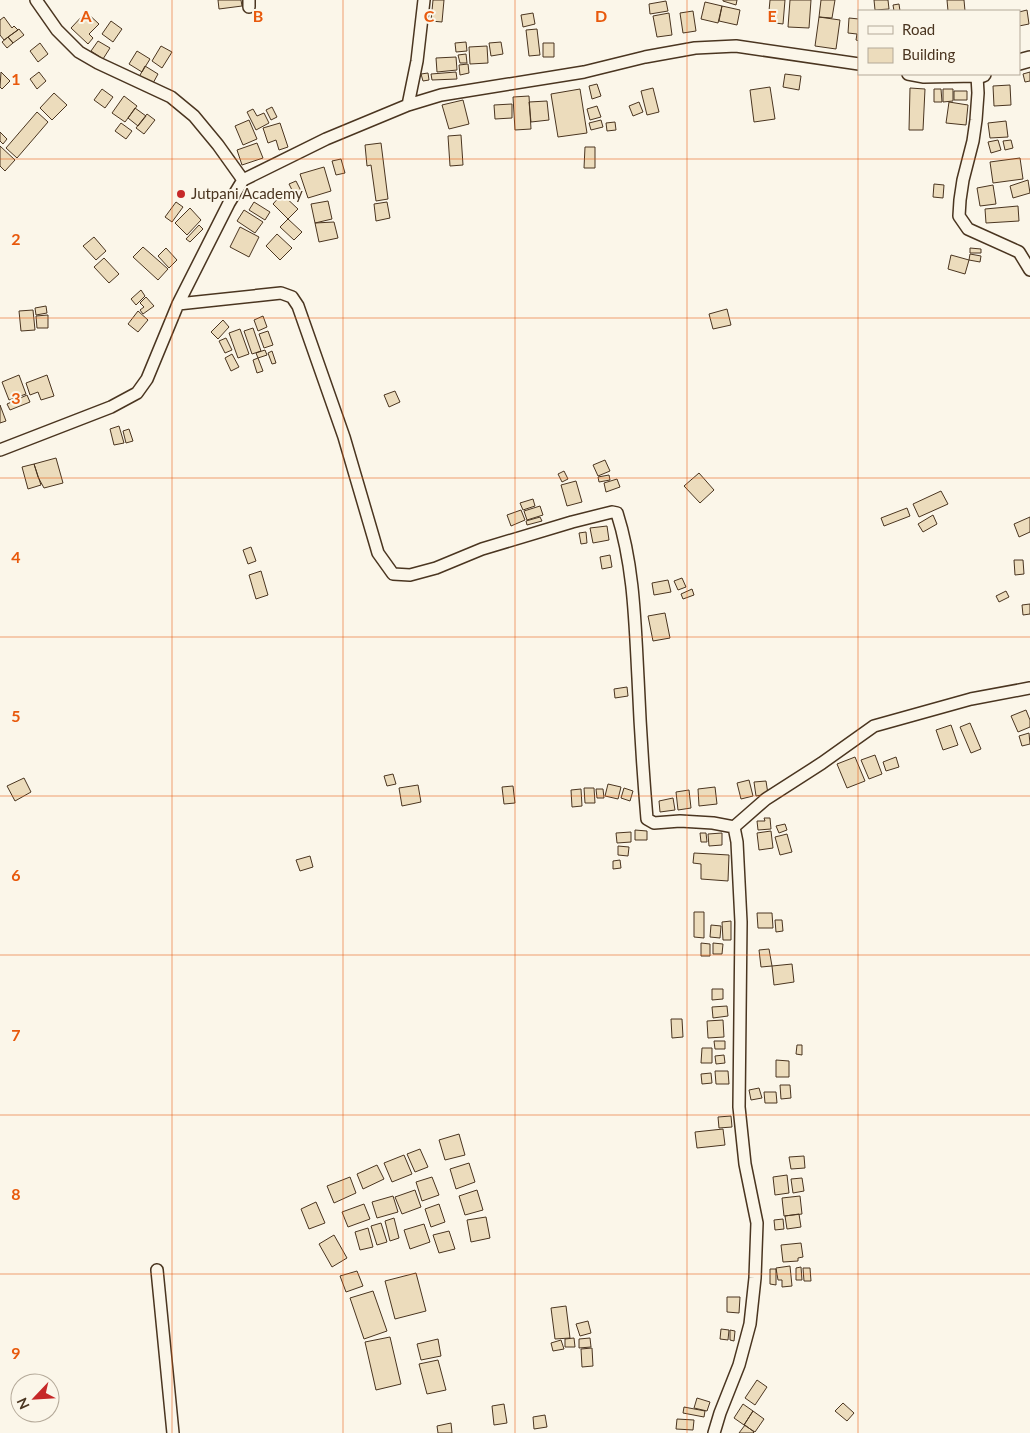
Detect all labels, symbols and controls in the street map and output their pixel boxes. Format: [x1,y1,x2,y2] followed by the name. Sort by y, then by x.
[79,6,92,25] text: A
[253,6,263,25] text: B
[424,6,435,25] text: C
[595,6,607,25] text: D
[767,6,777,25] text: E
[858,10,1020,75] legend
[902,20,935,38] text: Road
[902,45,955,63] text: Building
[11,69,21,88] text: 1
[191,184,303,202] place label: Jutpani Academy
[175,188,187,200] marker: Jutpani Academy
[11,229,21,248] text: 2
[11,388,21,407] text: 3
[11,547,21,566] text: 4
[11,706,21,725] text: 5
[11,865,21,884] text: 6
[11,1025,21,1044] text: 7
[11,1184,21,1203] text: 8
[11,1343,21,1362] text: 9
[10,1373,60,1423] north arrow
[13,1395,33,1412] text: N

